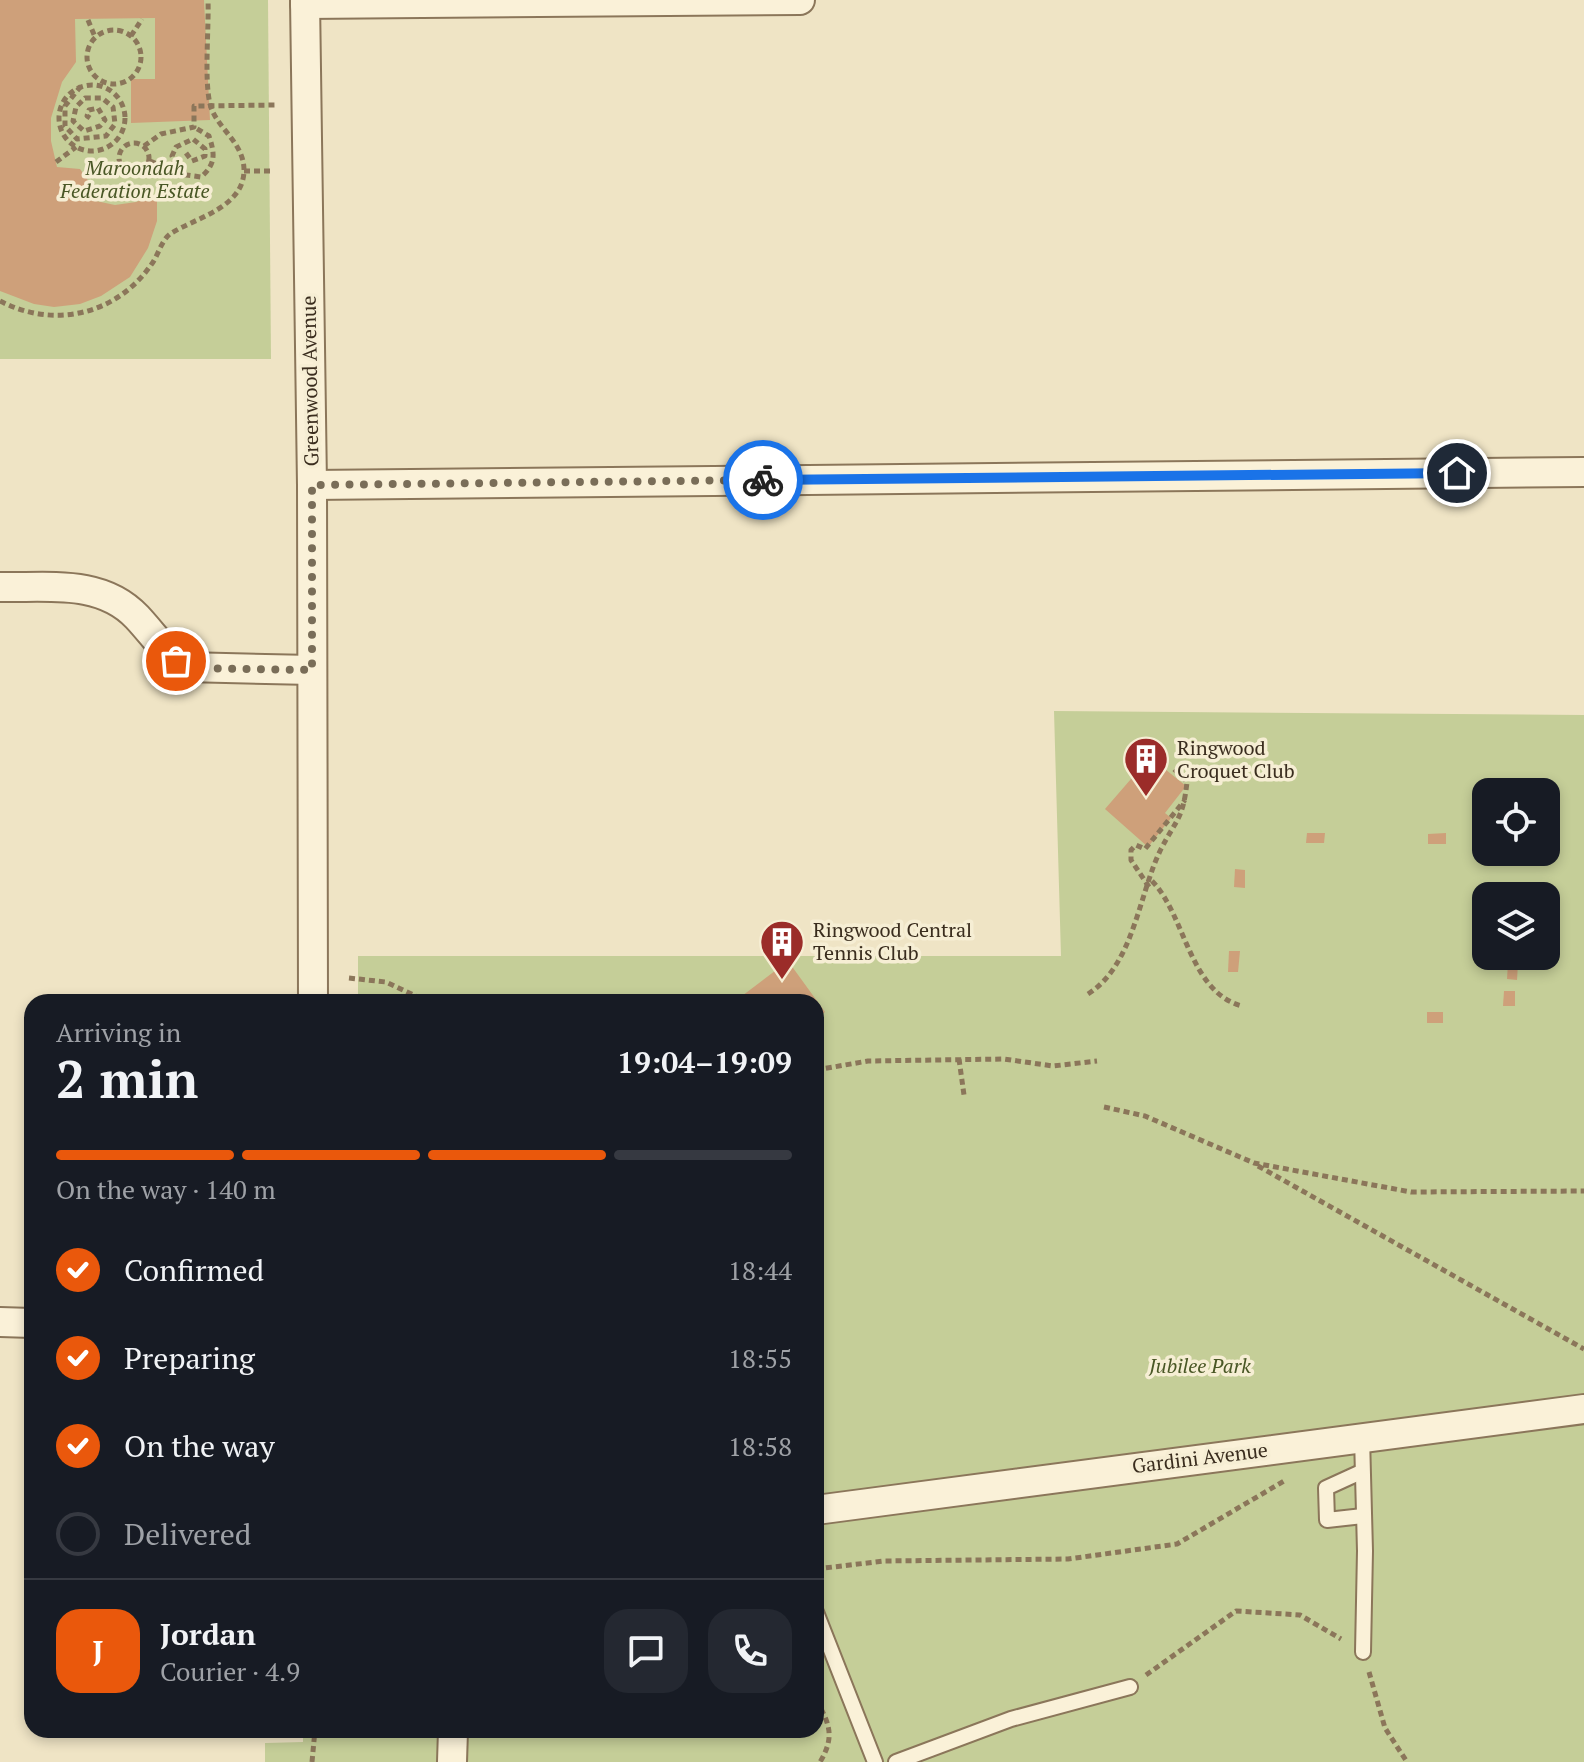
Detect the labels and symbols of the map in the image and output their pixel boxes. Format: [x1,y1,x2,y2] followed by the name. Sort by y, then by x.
[59,154,210,204] park label: Maroondah Federation Estate
[295,295,324,467] street label: Greenwood Avenue
[1423,439,1491,507] pin
[723,440,803,520] courier
[142,627,210,695] pin
[1177,734,1295,784] place label: Ringwood Croquet Club
[1122,735,1170,798] building icon: Ringwood Croquet Club
[813,916,972,966] place label: Ringwood Central Tennis Club
[758,918,806,981] building icon: Ringwood Central Tennis Club
[1148,1352,1251,1379] park label: Jubilee Park
[1131,1436,1269,1479] street label: Gardini Avenue

